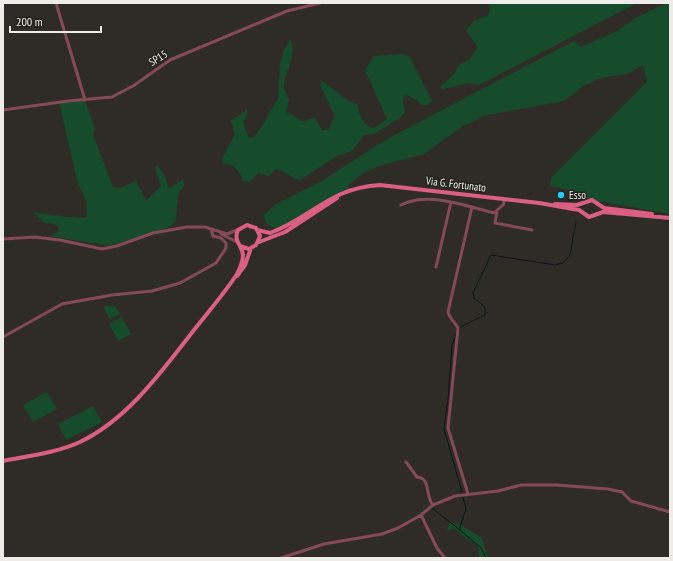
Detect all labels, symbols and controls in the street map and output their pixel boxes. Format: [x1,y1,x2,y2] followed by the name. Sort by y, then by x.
[10,8,101,34] scale bar
[16,14,43,29] text: 200 m
[146,47,170,69] street label: SP15
[424,173,487,195] street label: Via G. Fortunato
[569,188,586,202] place label: Esso
[556,190,566,200] marker: Esso

